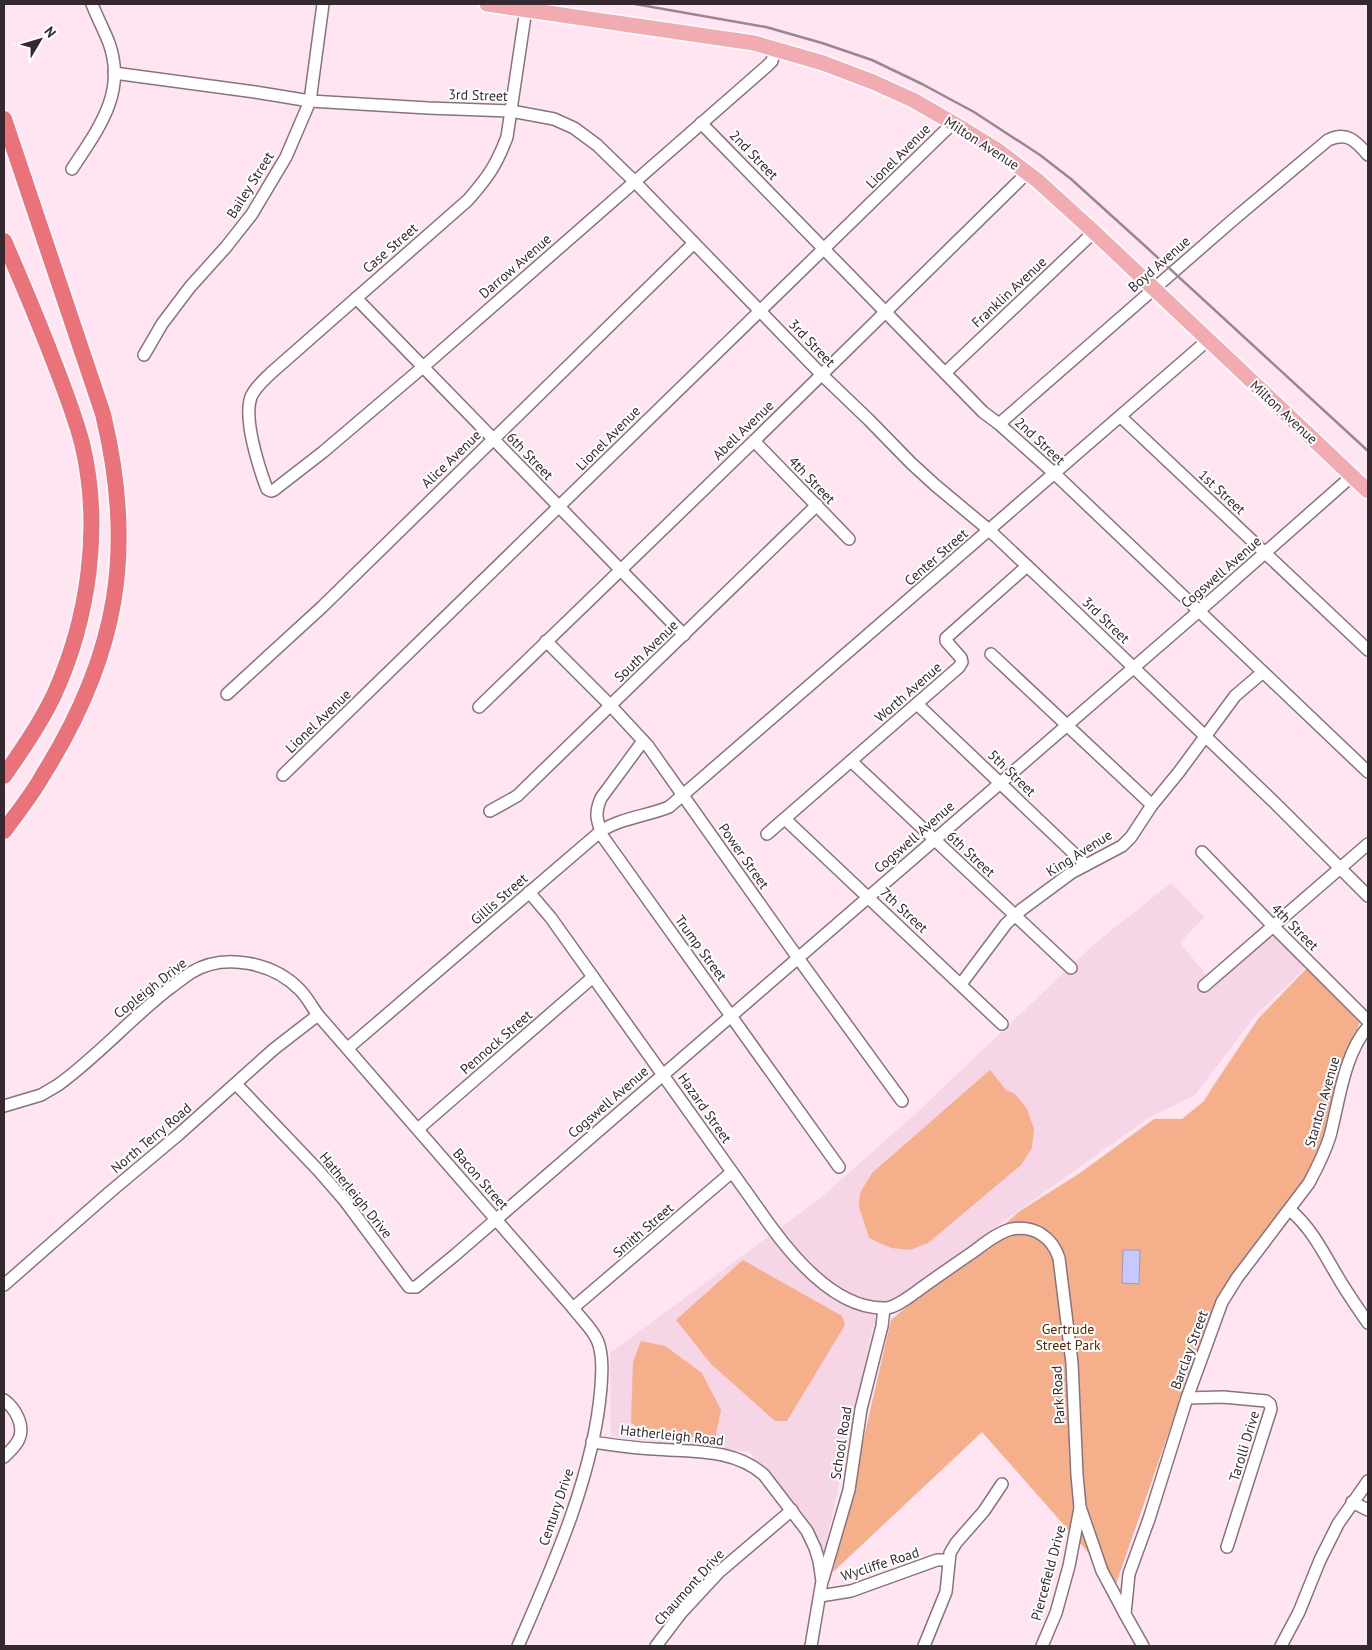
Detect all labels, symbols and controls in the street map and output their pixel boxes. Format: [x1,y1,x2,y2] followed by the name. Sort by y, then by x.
[15,15,65,65] north arrow
[40,23,60,41] text: N
[448,85,508,105] street label: 3rd Street
[941,112,1023,174] street label: Milton Avenue
[862,120,934,192] street label: Lionel Avenue
[726,126,782,184] street label: 2nd Street
[222,148,278,222] street label: Bailey Street
[359,219,421,277] street label: Case Street
[475,230,555,302] street label: Darrow Avenue
[1124,232,1194,296] street label: Boyd Avenue
[968,253,1050,331] street label: Franklin Avenue
[785,315,839,371] street label: 3rd Street
[1247,376,1321,448] street label: Milton Avenue
[709,396,777,464] street label: Abell Avenue
[572,402,644,474] street label: Lionel Avenue
[1011,413,1069,469] street label: 2nd Street
[417,426,485,492] street label: Alice Avenue
[503,428,557,484] street label: 6th Street
[785,452,839,508] street label: 4th Street
[1195,466,1249,518] street label: 1st Street
[901,524,972,589] street label: Center Street
[1177,532,1265,612] street label: Cogswell Avenue
[1078,593,1134,647] street label: 3rd Street
[610,616,682,686] street label: South Avenue
[871,658,945,726] street label: Worth Avenue
[281,685,355,757] street label: Lionel Avenue
[984,746,1040,800] street label: 5th Street
[870,797,958,877] street label: Cogswell Avenue
[715,820,773,893] street label: Power Street
[1043,826,1115,880] street label: King Avenue
[943,827,999,881] street label: 6th Street
[467,869,531,929] street label: Gillis Street
[876,883,932,937] street label: 7th Street
[1268,900,1323,955] street label: 4th Street
[671,912,731,985] street label: Trump Street
[110,954,190,1022] street label: Copleigh Drive
[456,1006,536,1078] street label: Pennock Street
[1300,1055,1344,1149] street label: Stanton Avenue
[564,1062,652,1142] street label: Cogswell Avenue
[674,1070,736,1147] street label: Hazard Street
[107,1099,195,1177] street label: North Terry Road
[449,1144,513,1214] street label: Bacon Street
[316,1148,396,1242] street label: Hatherleigh Drive
[609,1199,677,1261] street label: Smith Street
[1166,1308,1212,1392] street label: Barclay Street
[1035,1320,1101,1354] park label: Gertrude Street Park
[1047,1365,1069,1425] street label: Park Road
[826,1405,856,1481] street label: School Road
[1225,1409,1263,1483] street label: Tarolli Drive
[619,1421,725,1449] street label: Hatherleigh Road
[534,1466,578,1548] street label: Century Drive
[1027,1523,1069,1623] street label: Piercefield Drive
[839,1543,921,1585] street label: Wycliffe Road
[650,1545,728,1629] street label: Chaumont Drive

